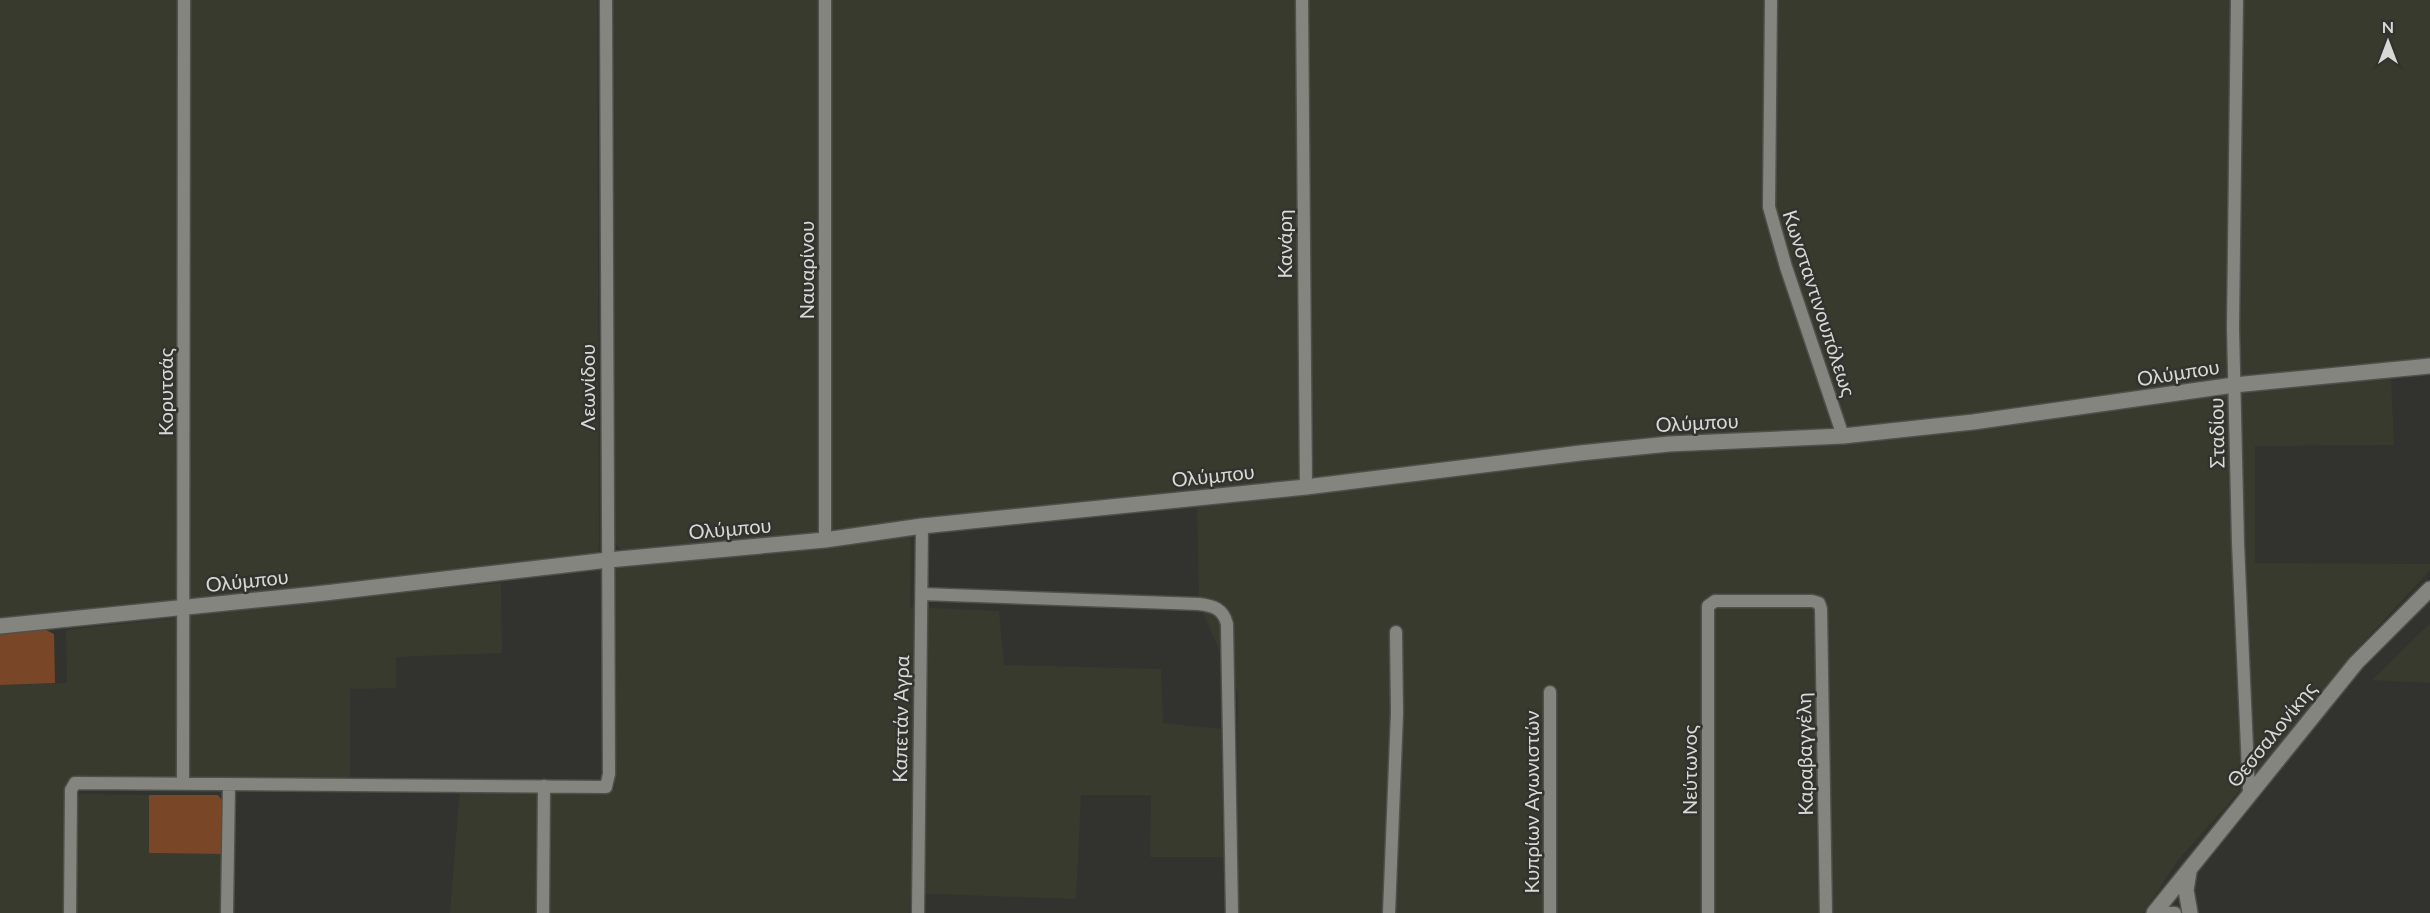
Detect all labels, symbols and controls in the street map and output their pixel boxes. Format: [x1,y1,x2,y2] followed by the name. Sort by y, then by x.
[2358,12,2418,72] north arrow
[2382,17,2394,36] text: N
[1779,207,1861,399] street label: Κωνσταντινουπόλεως
[1272,209,1296,279] street label: Κανάρη
[794,221,818,319] street label: Ναυαρίνου
[575,344,599,430] street label: Λεωνίδου
[153,348,177,436] street label: Κορυτσάς
[2135,354,2221,390] street label: Ολύμπου
[2203,397,2229,469] street label: Σταδίου
[1655,408,1739,436] street label: Ολύμπου
[1170,459,1256,491] street label: Ολύμπου
[688,512,772,544] street label: Ολύμπου
[204,564,290,596] street label: Ολύμπου
[887,655,913,783] street label: Καπετάν Άγρα
[2221,676,2321,792] street label: Θεσσαλονίκης
[1791,692,1817,816] street label: Καραβαγγέλη
[1519,711,1543,893] street label: Κυπρίων Αγωνιστών
[1677,725,1701,815] street label: Νεύτωνος

